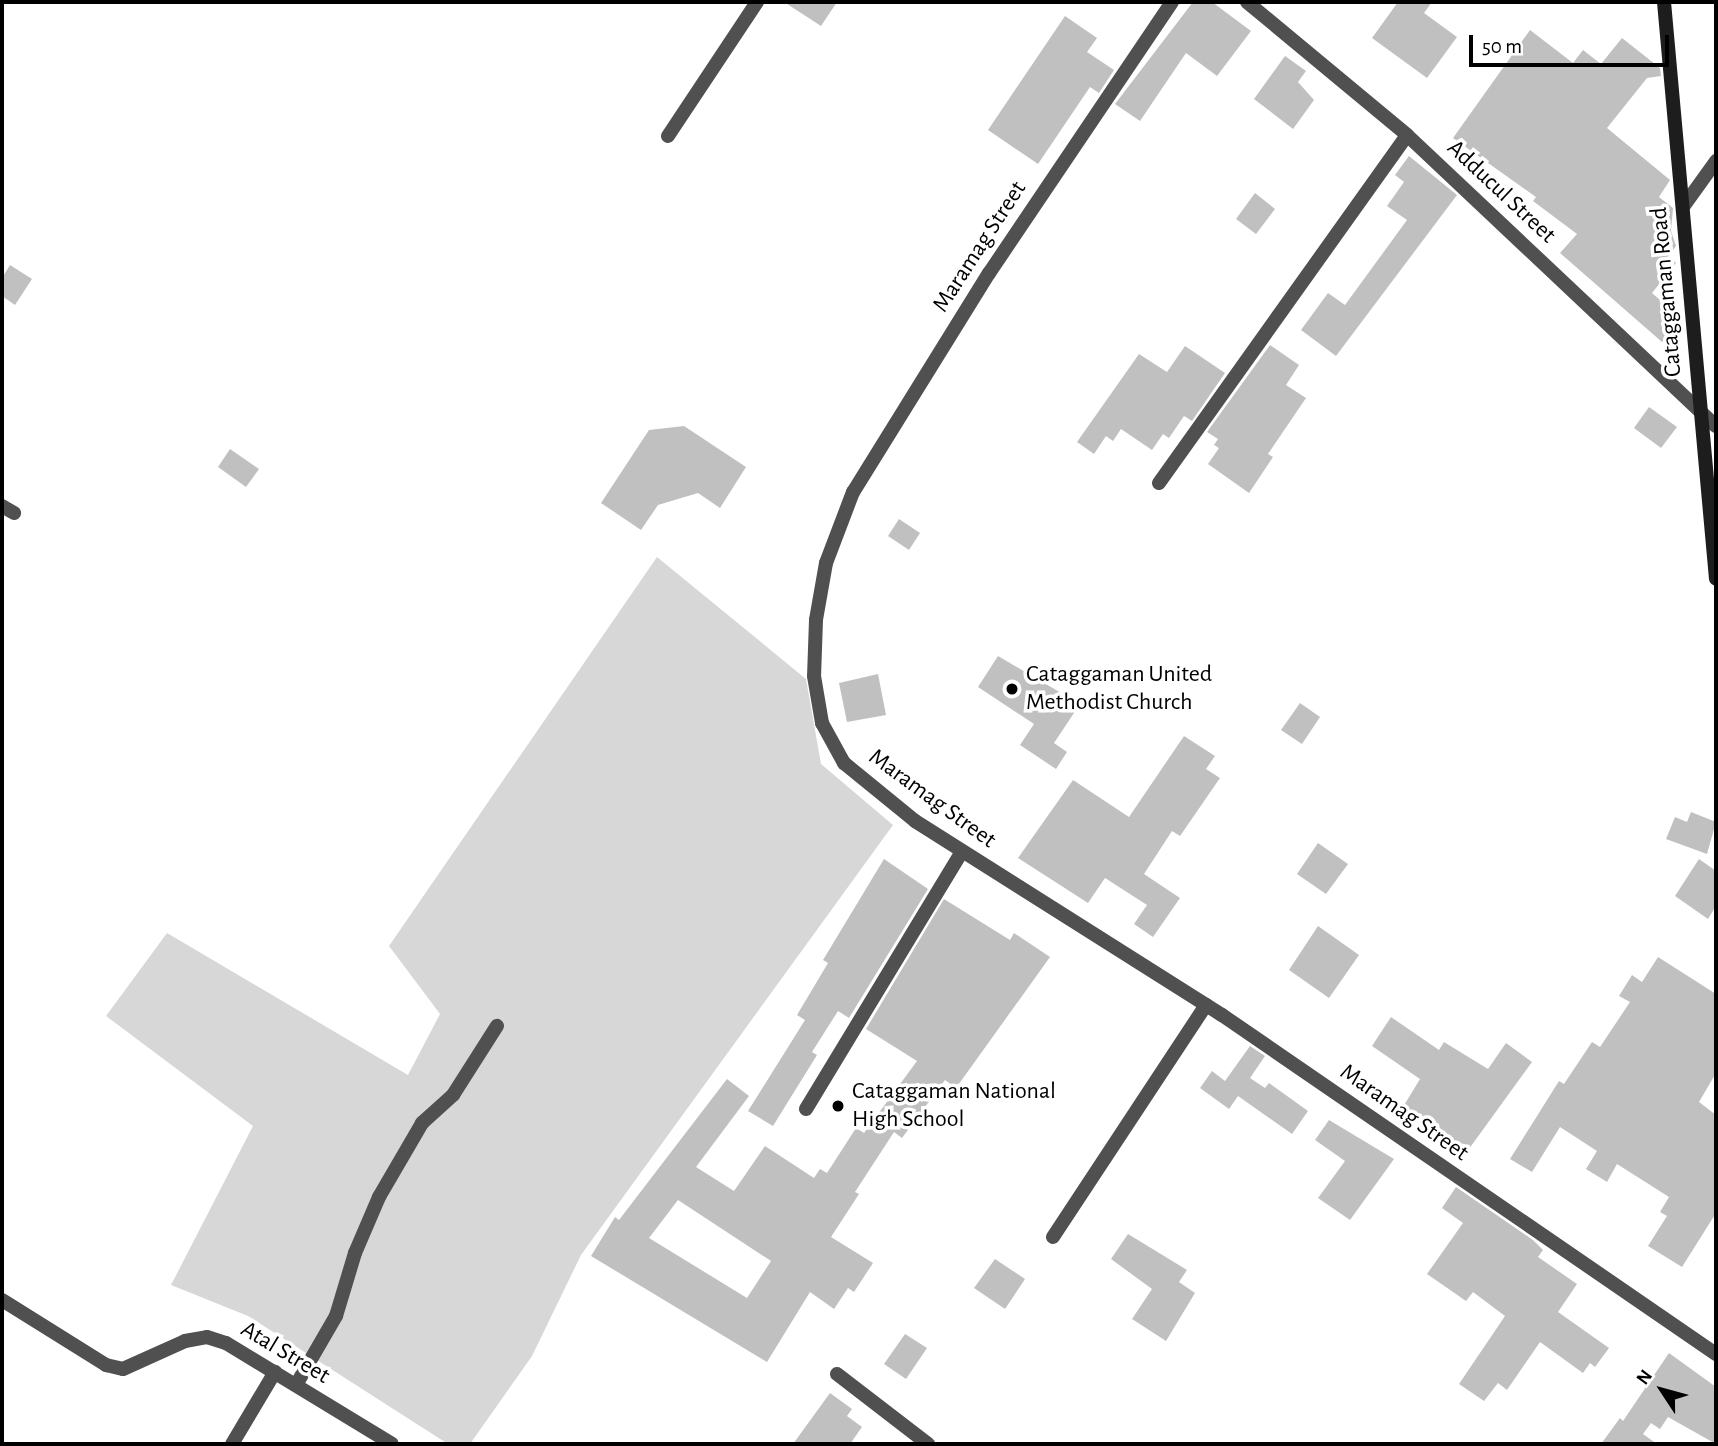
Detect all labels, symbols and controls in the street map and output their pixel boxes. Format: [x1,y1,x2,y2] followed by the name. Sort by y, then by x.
[1473,21,1672,65] scale bar
[1482,36,1522,57] text: 50 m
[1441,134,1561,250] street label: Adducul Street
[927,176,1033,318] street label: Maramag Street
[1645,206,1689,378] street label: Cataggaman Road
[1026,661,1212,717] place label: Cataggaman United Methodist Church
[1004,681,1020,697] marker: Cataggaman United Methodist Church
[863,743,1001,855] street label: Maramag Street
[1334,1058,1474,1168] street label: Maramag Street
[852,1078,1056,1134] place label: Cataggaman National High School
[830,1098,846,1114] marker: Cataggaman National High School
[235,1315,335,1391] street label: Atal Street
[1627,1355,1697,1425] north arrow
[1633,1366,1656,1388] text: N

